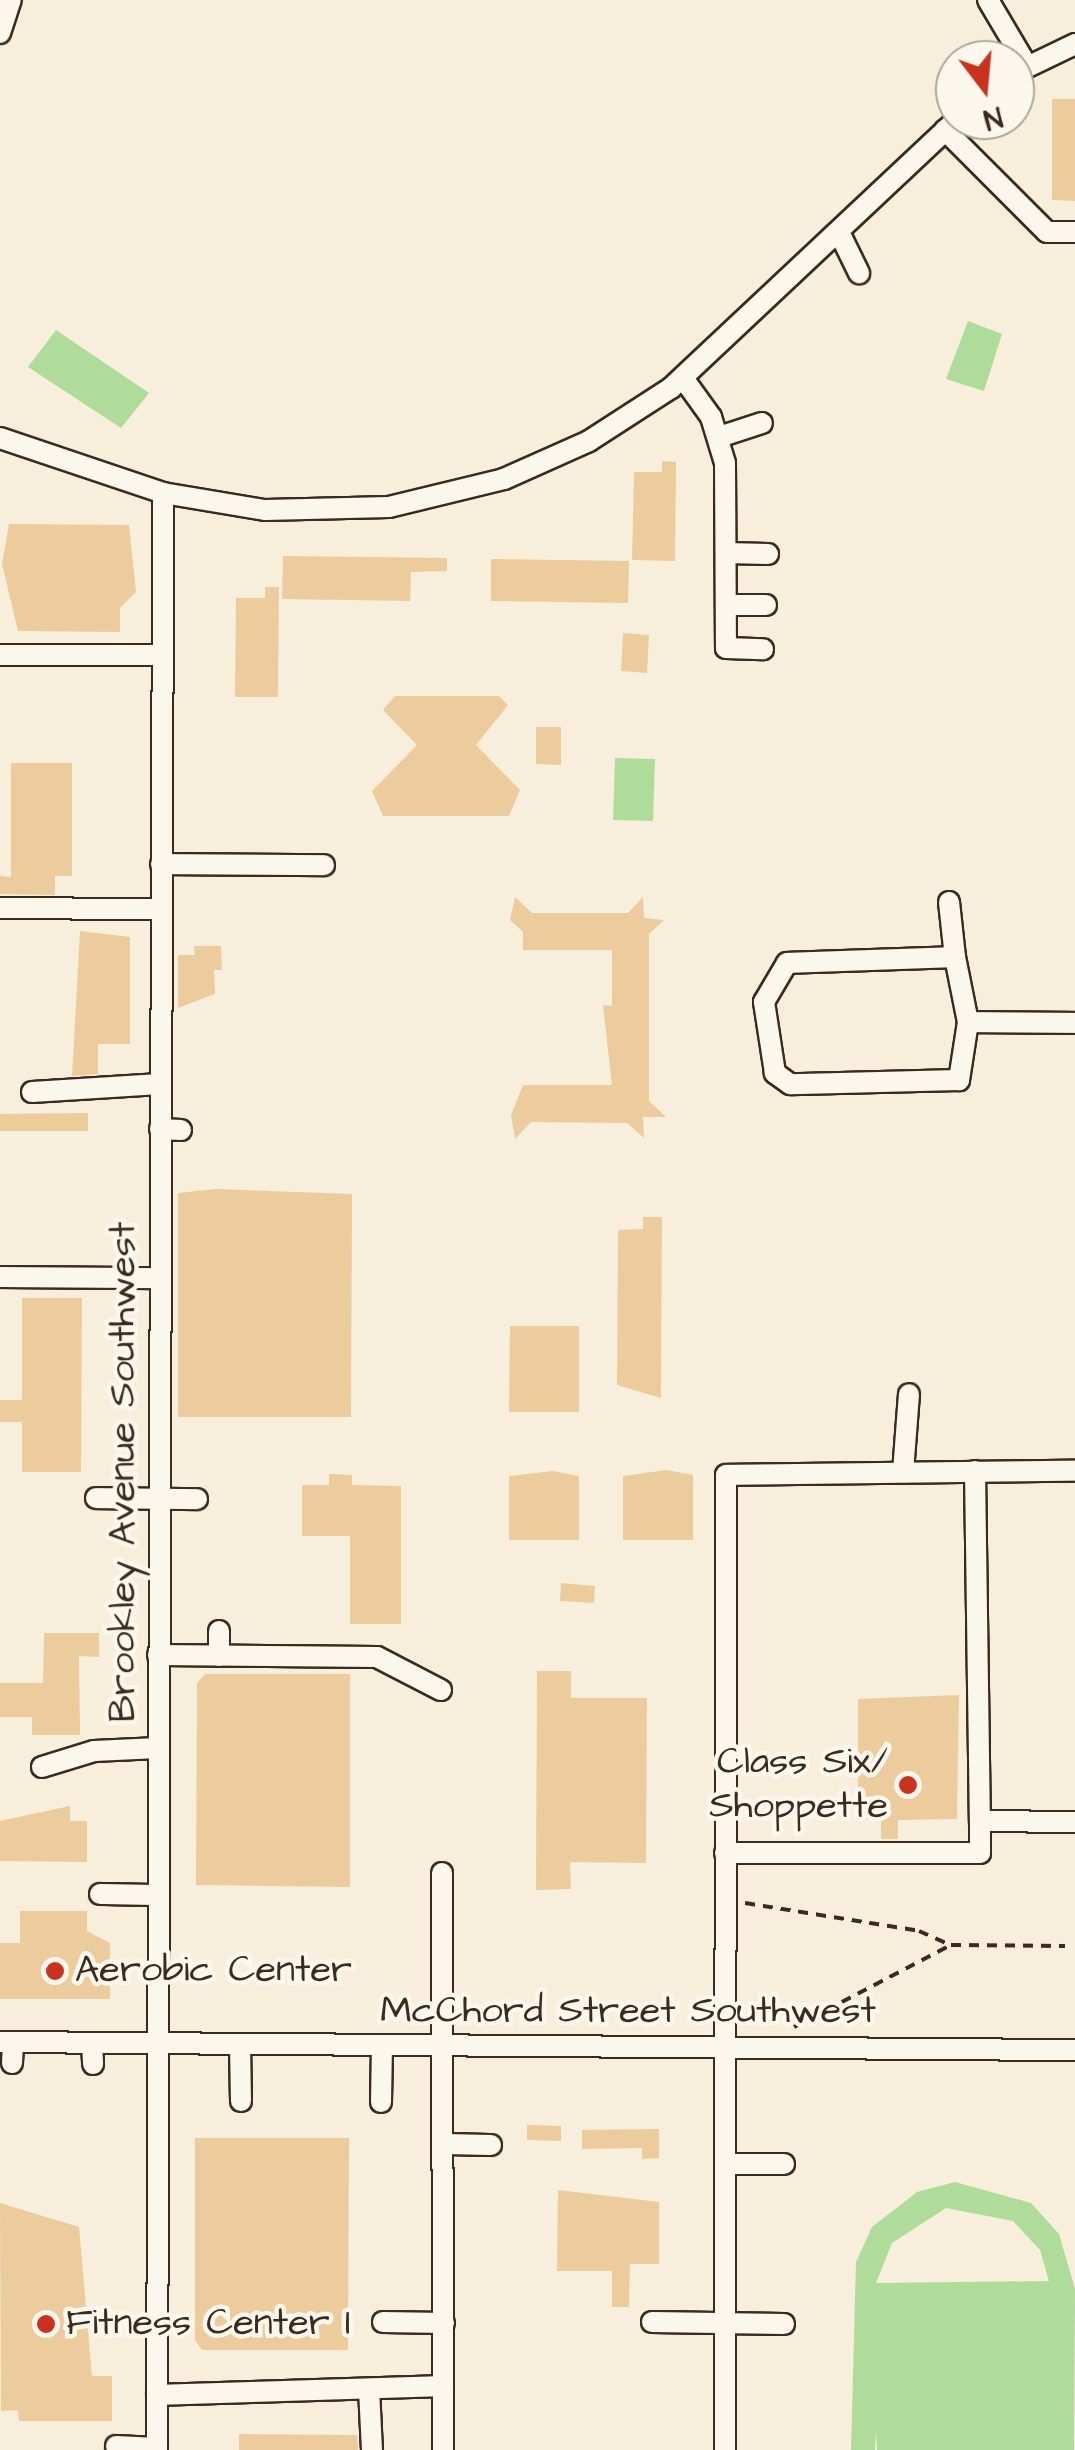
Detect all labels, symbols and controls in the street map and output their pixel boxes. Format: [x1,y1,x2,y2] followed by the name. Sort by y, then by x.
[935,40,1035,140] north arrow
[979,96,1007,139] text: N
[101,1222,147,1722] street label: Brookley Avenue Southwest
[709,1740,888,1830] place label: Class Six/ Shoppette
[897,1774,919,1796] marker: Class Six/ Shoppette
[75,1948,352,1994] place label: Aerobic Center
[44,1960,66,1982] marker: Aerobic Center
[380,1989,876,2035] street label: McChord Street Southwest
[66,2301,351,2347] place label: Fitness Center I
[35,2313,57,2335] marker: Fitness Center I

